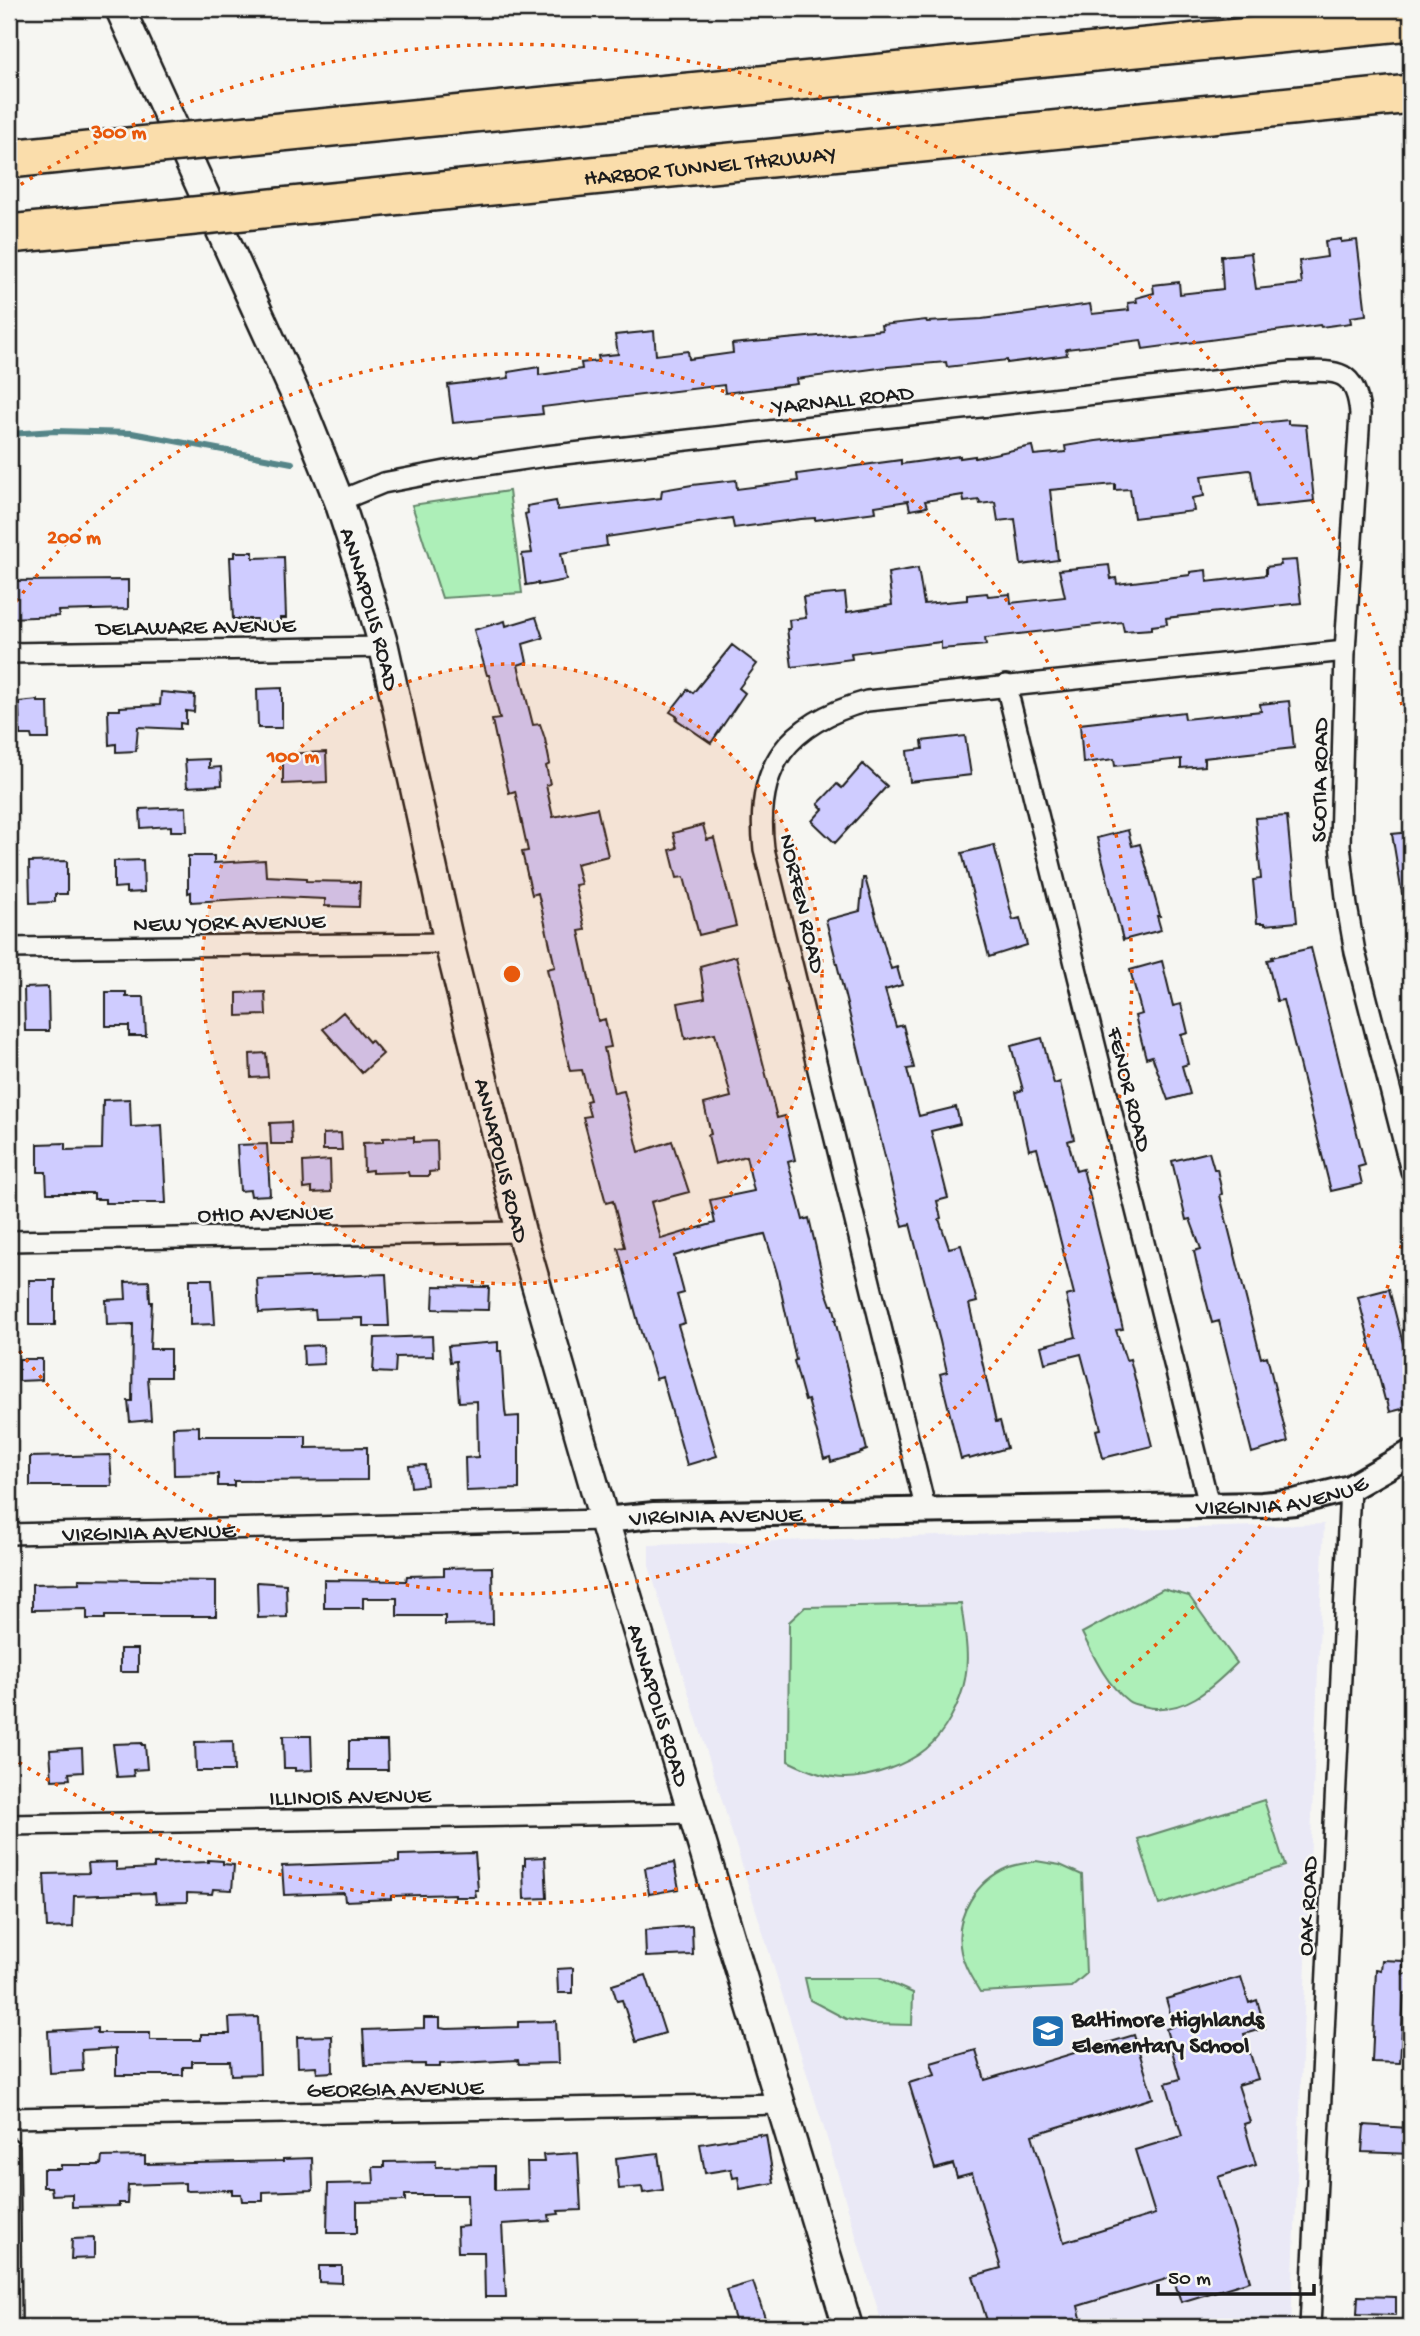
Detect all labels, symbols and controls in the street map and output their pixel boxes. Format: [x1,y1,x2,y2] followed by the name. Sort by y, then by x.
[91,122,146,147] text: 300 m
[583,142,838,194] street label: HARBOR TUNNEL THRUWAY
[770,381,916,423] street label: YARNALL ROAD
[332,525,403,694] street label: ANNAPOLIS ROAD
[47,527,101,552] text: 200 m
[94,613,298,644] street label: DELAWARE AVENUE
[1307,716,1336,843] street label: SCOTIA ROAD
[266,746,319,771] text: 100 m
[771,832,830,977] street label: NORFEN ROAD
[133,909,327,940] street label: NEW YORK AVENUE
[500,962,524,986] centre of rings
[1099,1024,1156,1156] street label: FENOR ROAD
[466,1076,534,1247] street label: ANNAPOLIS ROAD
[197,1201,335,1230] street label: OHIO AVENUE
[1195,1470,1375,1523] street label: VIRGINIA AVENUE
[627,1503,804,1534] street label: VIRGINIA AVENUE
[61,1519,238,1550] street label: VIRGINIA AVENUE
[619,1621,694,1791] street label: ANNAPOLIS ROAD
[269,1784,433,1813] street label: ILLINOIS AVENUE
[1293,1855,1326,1957] street label: OAK ROAD
[1071,2008,1265,2061] place label: Baltimore Highlands Elementary School
[1029,2012,1067,2050] school or university icon: Baltimore Highlands Elementary School
[306,2075,485,2106] street label: GEORGIA AVENUE
[1158,2252,1313,2296] scale bar
[1168,2268,1211,2293] text: 50 m

